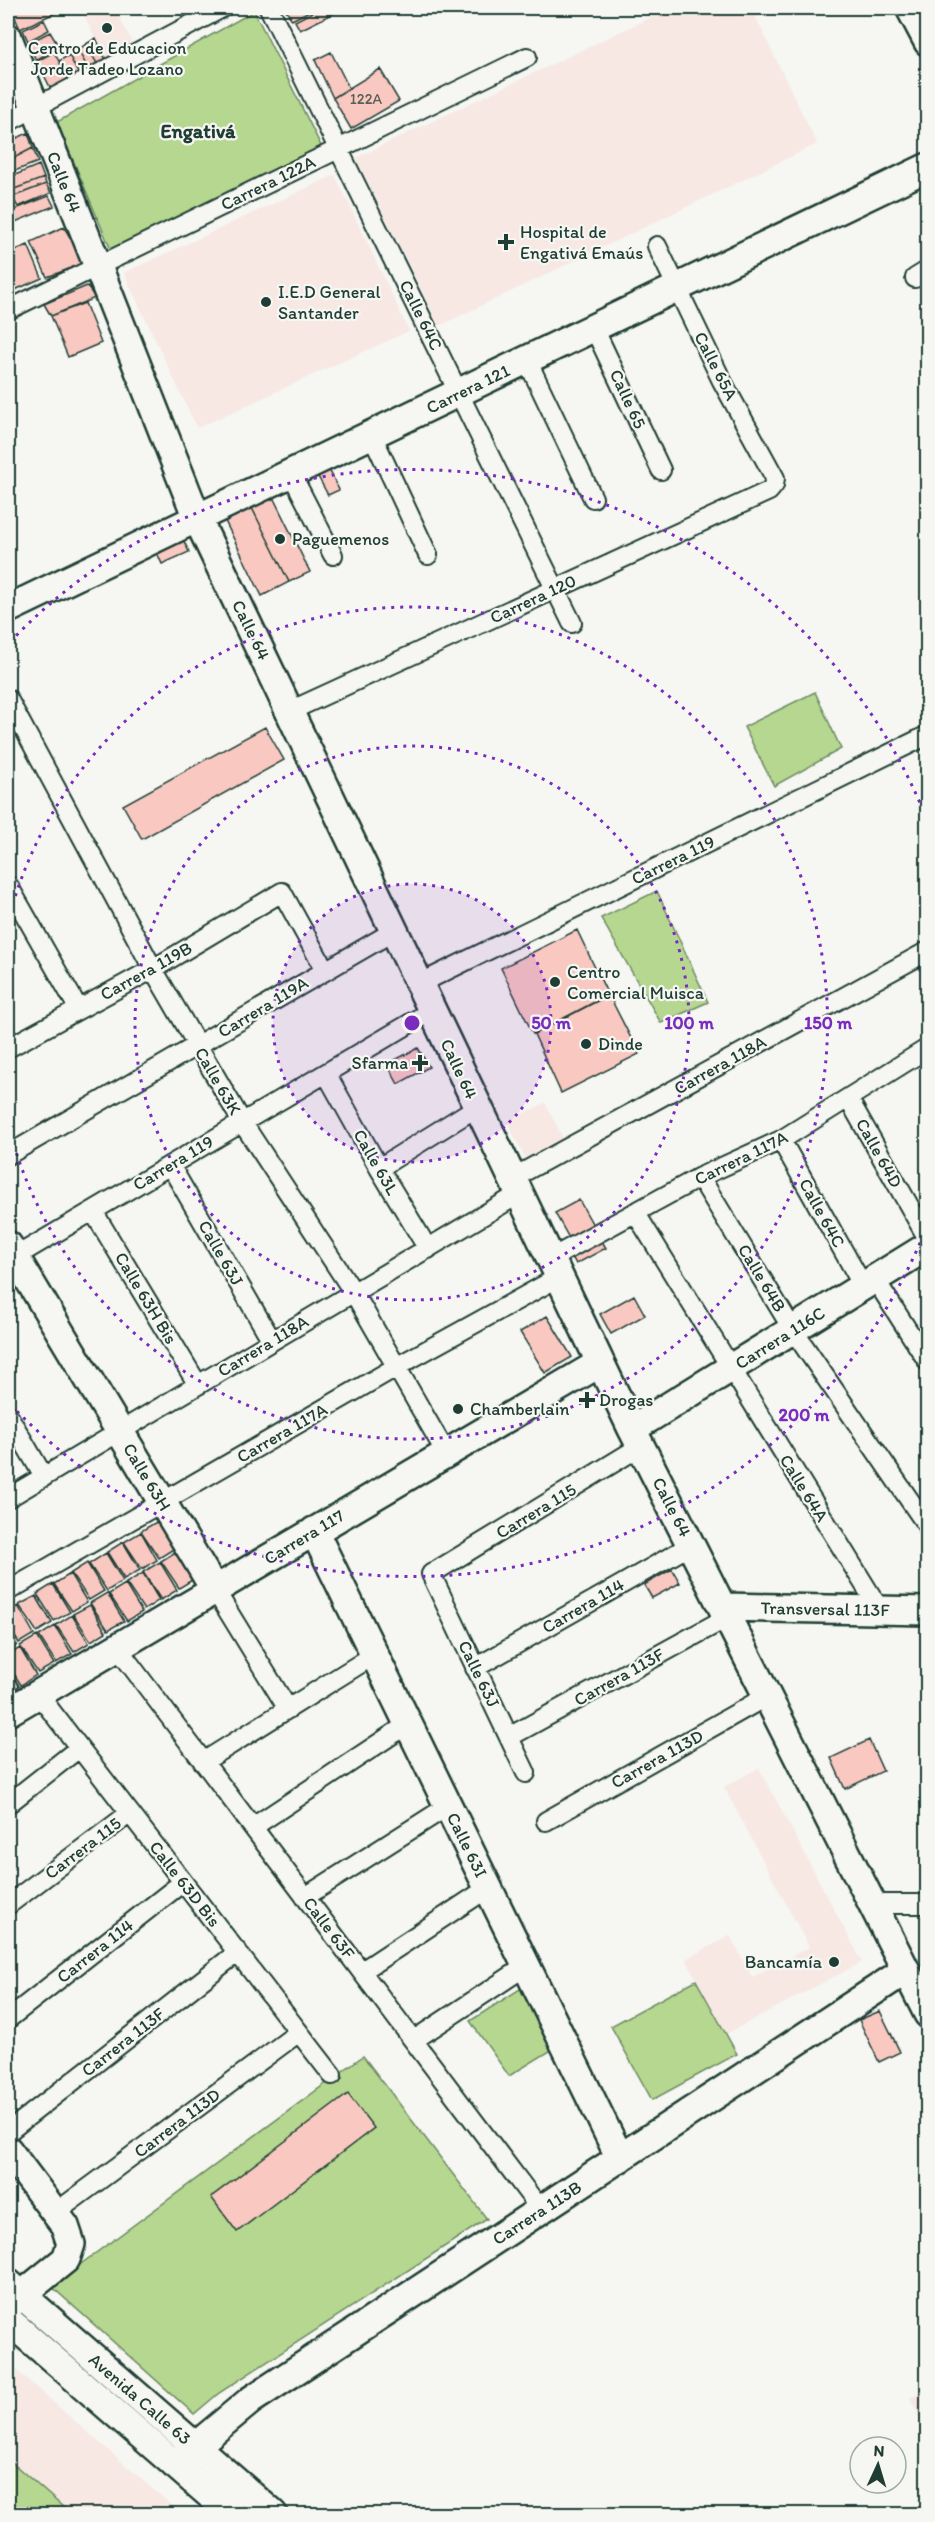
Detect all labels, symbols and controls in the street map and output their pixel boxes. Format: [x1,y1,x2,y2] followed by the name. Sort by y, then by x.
[100,21,114,35] marker: Centro de Educacion Jorde Tadeo Lozano
[28,37,187,80] place label: Centro de Educacion Jorde Tadeo Lozano
[350,90,383,108] house number: 122A
[160,119,236,144] district label: Engativá
[42,148,86,216] street label: Calle 64
[217,150,319,215] street label: Carrera 122A
[520,221,643,264] place label: Hospital de Engativá Emaús
[497,233,515,251] marker: Hospital de Engativá Emaús
[395,276,447,354] street label: Calle 64C
[278,281,381,324] place label: I.E.D General Santander
[259,295,273,309] marker: I.E.D General Santander
[689,328,743,404] street label: Calle 65A
[423,359,513,419] street label: Carrera 121
[605,366,651,432] street label: Calle 65
[292,528,389,550] place label: Paguemenos
[273,532,287,546] marker: Paguemenos
[486,569,580,629] street label: Carrera 120
[227,596,275,664] street label: Calle 64
[628,830,718,890] street label: Carrera 119
[96,937,196,1005] street label: Carrera 119B
[567,961,705,1004] place label: Centro Comercial Muisca
[214,971,313,1043] street label: Carrera 119A
[548,975,562,989] marker: Centro Comercial Muisca
[531,1012,572,1034] text: 50 m
[664,1012,715,1034] text: 100 m
[804,1012,853,1034] text: 150 m
[402,1013,422,1033] centre of rings
[670,1030,770,1099] street label: Carrera 118A
[598,1033,643,1055] place label: Dinde
[435,1035,483,1103] street label: Calle 64
[579,1037,593,1051] marker: Dinde
[190,1043,246,1119] street label: Calle 63K
[351,1052,408,1074] place label: Sfarma
[413,1056,427,1070] marker: Sfarma
[851,1114,907,1192] street label: Calle 64D
[348,1125,404,1199] street label: Calle 63L
[691,1126,792,1190] street label: Carrera 117A
[129,1130,217,1196] street label: Carrera 119
[794,1175,850,1251] street label: Calle 64C
[193,1216,249,1290] street label: Calle 63J
[733,1240,791,1316] street label: Calle 64B
[110,1248,182,1348] street label: Calle 63H Bis
[731,1302,829,1374] street label: Carrera 116C
[214,1310,313,1382] street label: Carrera 118A
[599,1389,653,1411] place label: Drogas
[580,1393,594,1407] marker: Drogas
[233,1398,332,1468] street label: Carrera 117A
[470,1398,570,1420] place label: Chamberlain
[451,1402,465,1416] marker: Chamberlain
[779,1404,830,1426] text: 200 m
[118,1439,176,1515] street label: Calle 63H
[775,1450,834,1526] street label: Calle 64A
[648,1473,696,1541] street label: Calle 64
[492,1478,580,1544] street label: Carrera 115
[260,1504,348,1570] street label: Carrera 117
[538,1574,628,1638] street label: Carrera 114
[760,1597,890,1621] street label: Transversal 113F
[453,1637,505,1711] street label: Calle 63J
[570,1643,669,1711] street label: Carrera 113F
[607,1725,707,1793] street label: Carrera 113D
[442,1809,492,1881] street label: Calle 63I
[40,1812,126,1884] street label: Carrera 115
[145,1837,225,1931] street label: Calle 63D Bis
[298,1893,360,1964] street label: Calle 63F
[52,1914,138,1988] street label: Carrera 114
[745,1951,823,1973] place label: Bancamía
[827,1955,841,1969] marker: Bancamía
[77,2002,170,2081] street label: Carrera 113F
[129,2083,225,2163] street label: Carrera 113D
[488,2176,586,2250] street label: Carrera 113B
[84,2348,196,2450] street label: Avenida Calle 63
[848,2435,908,2495] north arrow
[873,2441,885,2460] text: N

